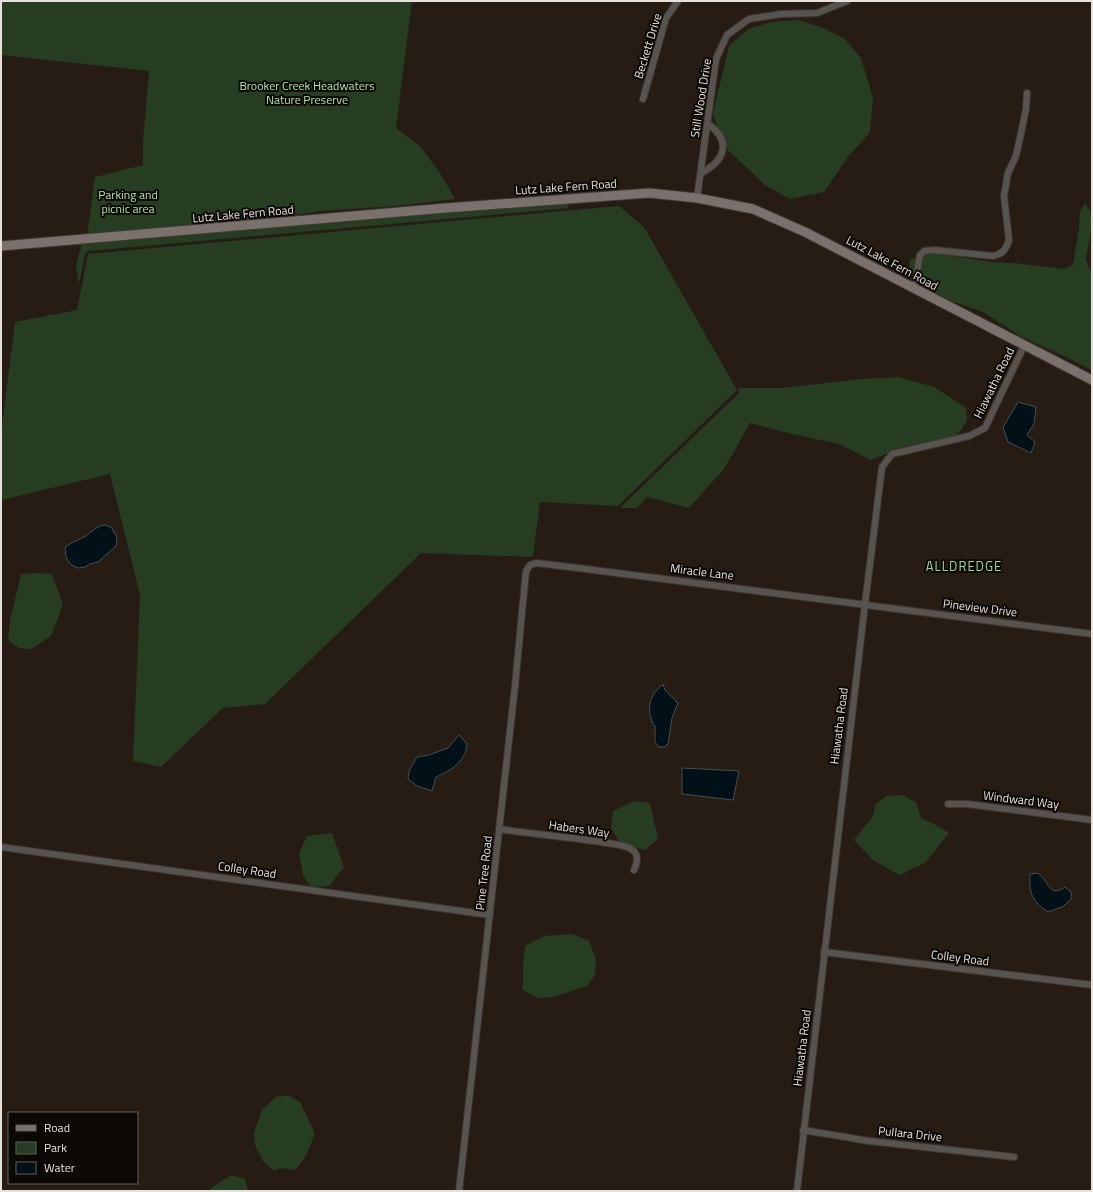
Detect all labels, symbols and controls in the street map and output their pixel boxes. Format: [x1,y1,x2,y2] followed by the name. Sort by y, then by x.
[629,11,666,81] street label: Beckett Drive
[685,57,716,139] street label: Still Wood Drive
[239,76,375,109] park label: Brooker Creek Headwaters Nature Preserve
[515,173,617,200] street label: Lutz Lake Fern Road
[98,185,158,218] park label: Parking and picnic area
[191,200,294,227] street label: Lutz Lake Fern Road
[843,230,942,295] street label: Lutz Lake Fern Road
[968,344,1019,422] street label: Hiawatha Road
[926,556,1002,576] district label: ALLDREDGE
[669,558,735,585] street label: Miracle Lane
[942,594,1018,621] street label: Pineview Drive
[824,687,853,765] street label: Hiawatha Road
[982,785,1060,814] street label: Windward Way
[548,815,611,842] street label: Habers Way
[470,835,497,911] street label: Pine Tree Road
[217,856,277,883] street label: Colley Road
[930,944,990,971] street label: Colley Road
[787,1009,816,1087] street label: Hiawatha Road
[8,1112,138,1184] legend
[44,1118,70,1137] text: Road
[877,1121,943,1146] street label: Pullara Drive
[44,1138,67,1157] text: Park
[44,1158,75,1177] text: Water

